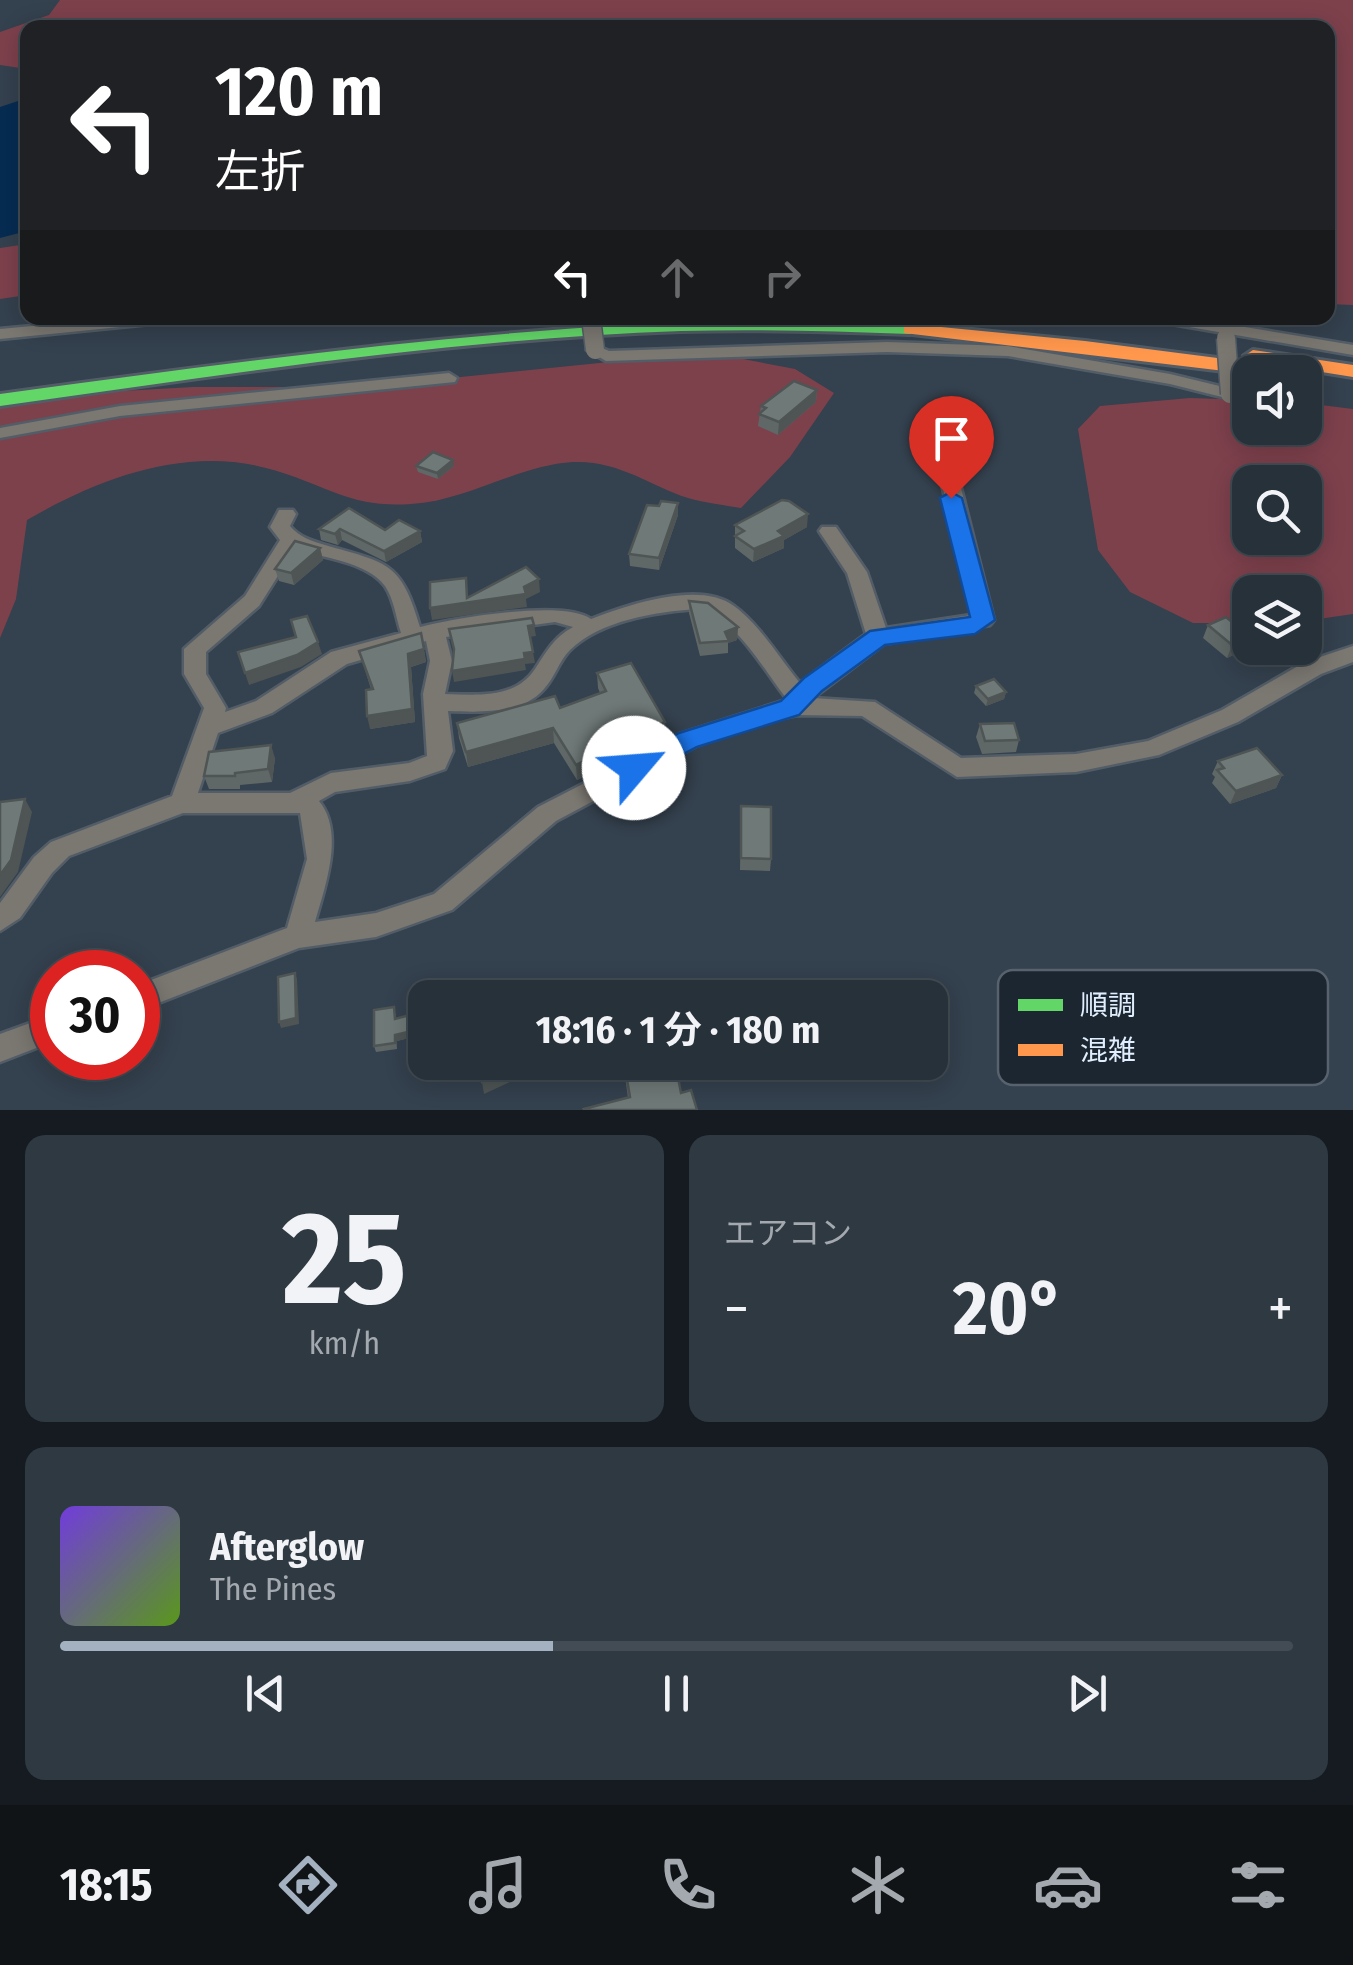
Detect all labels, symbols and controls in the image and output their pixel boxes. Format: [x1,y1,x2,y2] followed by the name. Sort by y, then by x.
[215,50,383,134] text: 120 m
[50,60,180,190] icon: left
[215,145,305,199] text: 左折
[545,250,600,305] icon: left
[650,250,705,305] icon: ahead
[755,250,810,305] icon: right
[1232,355,1322,665] map controls
[1232,355,1322,445] button: sound
[909,396,994,499] pin
[924,411,979,466] icon: arrive
[1232,465,1322,555] button: search
[1232,575,1322,665] button: layers
[582,716,686,820] position arrow
[30,950,160,1080] speed limit sign: 30
[998,970,1328,1085] legend
[1080,989,1136,1022] text: 順調
[536,1007,820,1053] text: 18:16 · 1 分 · 180 m
[1080,1034,1136,1067] text: 混雑
[282,1181,407,1337] text: 25
[724,1214,852,1252] text: エアコン
[953,1264,1064,1354] text: 20°
[724,1276,749,1342] text: −
[1268,1276,1293,1342] text: +
[309,1324,380,1362] text: km/h
[210,1524,364,1570] text: Afterglow
[210,1570,336,1608] text: The Pines
[238,1666,293,1721] icon: previous
[649,1666,704,1721] icon: pause
[1060,1666,1115,1721] icon: next
[273,1850,343,1920] icon: directions
[463,1850,533,1920] icon: music
[653,1850,723,1920] icon: phone
[843,1850,913,1920] icon: climate
[1033,1850,1103,1920] icon: car
[1223,1850,1293,1920] icon: filters
[60,1858,153,1912] text: 18:15

